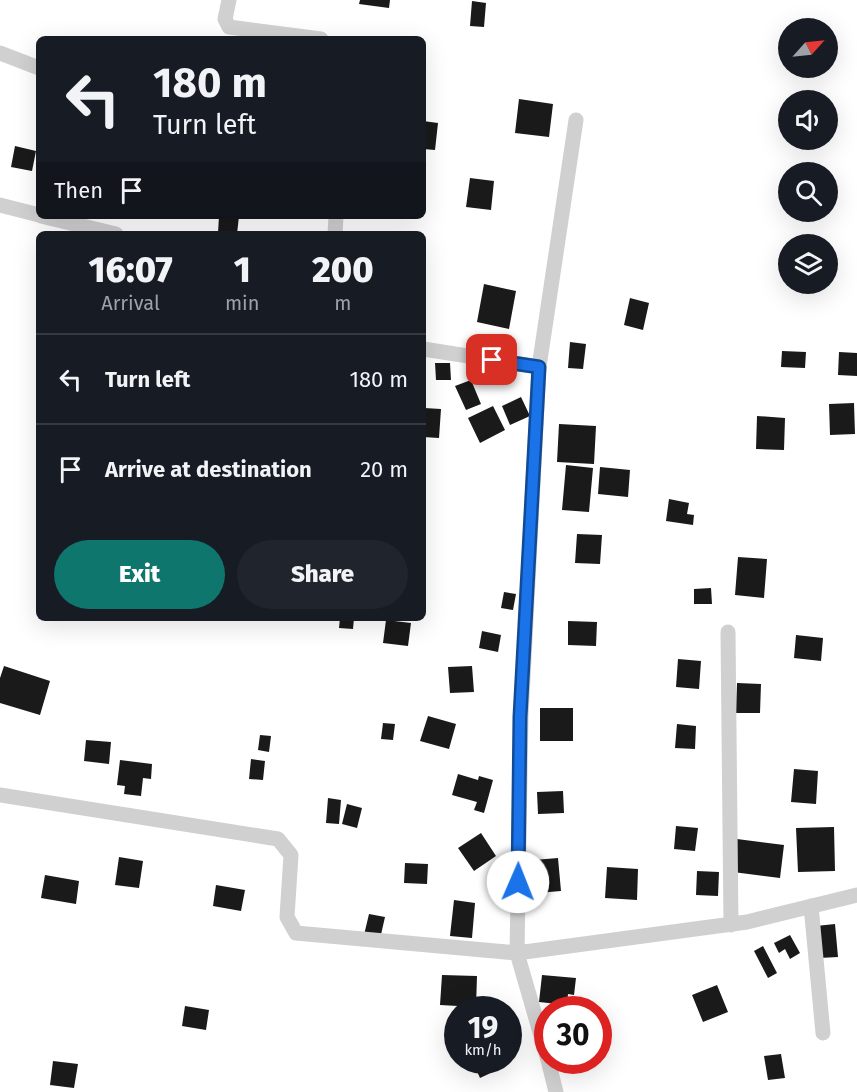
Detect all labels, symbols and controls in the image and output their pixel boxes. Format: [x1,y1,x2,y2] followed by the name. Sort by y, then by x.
[778,18,838,78] north arrow
[778,18,838,294] map controls
[153,58,267,108] text: 180 m
[54,60,132,138] icon: left
[778,90,838,150] button: sound
[153,109,256,141] text: Turn left
[778,162,838,222] button: search
[115,174,148,207] icon: arrive
[54,177,103,204] text: Then
[778,234,838,294] button: layers
[88,248,173,292] text: 16:07
[234,248,251,292] text: 1
[312,248,374,292] text: 200
[101,291,160,315] text: Arrival
[225,291,259,315] text: min
[334,291,351,315] text: m
[466,334,517,385] pin
[475,343,508,376] icon: arrive
[54,363,87,396] icon: left
[105,366,190,393] text: Turn left
[349,366,408,393] text: 180 m
[54,453,87,486] icon: arrive
[105,456,312,483] text: Arrive at destination
[360,456,408,483] text: 20 m
[54,540,225,609] button: Exit
[237,540,408,609] button: Share
[486,850,550,914] position arrow
[534,996,612,1074] speed limit sign: 30
[468,1010,498,1046] text: 19
[464,1041,502,1059] text: km/h

